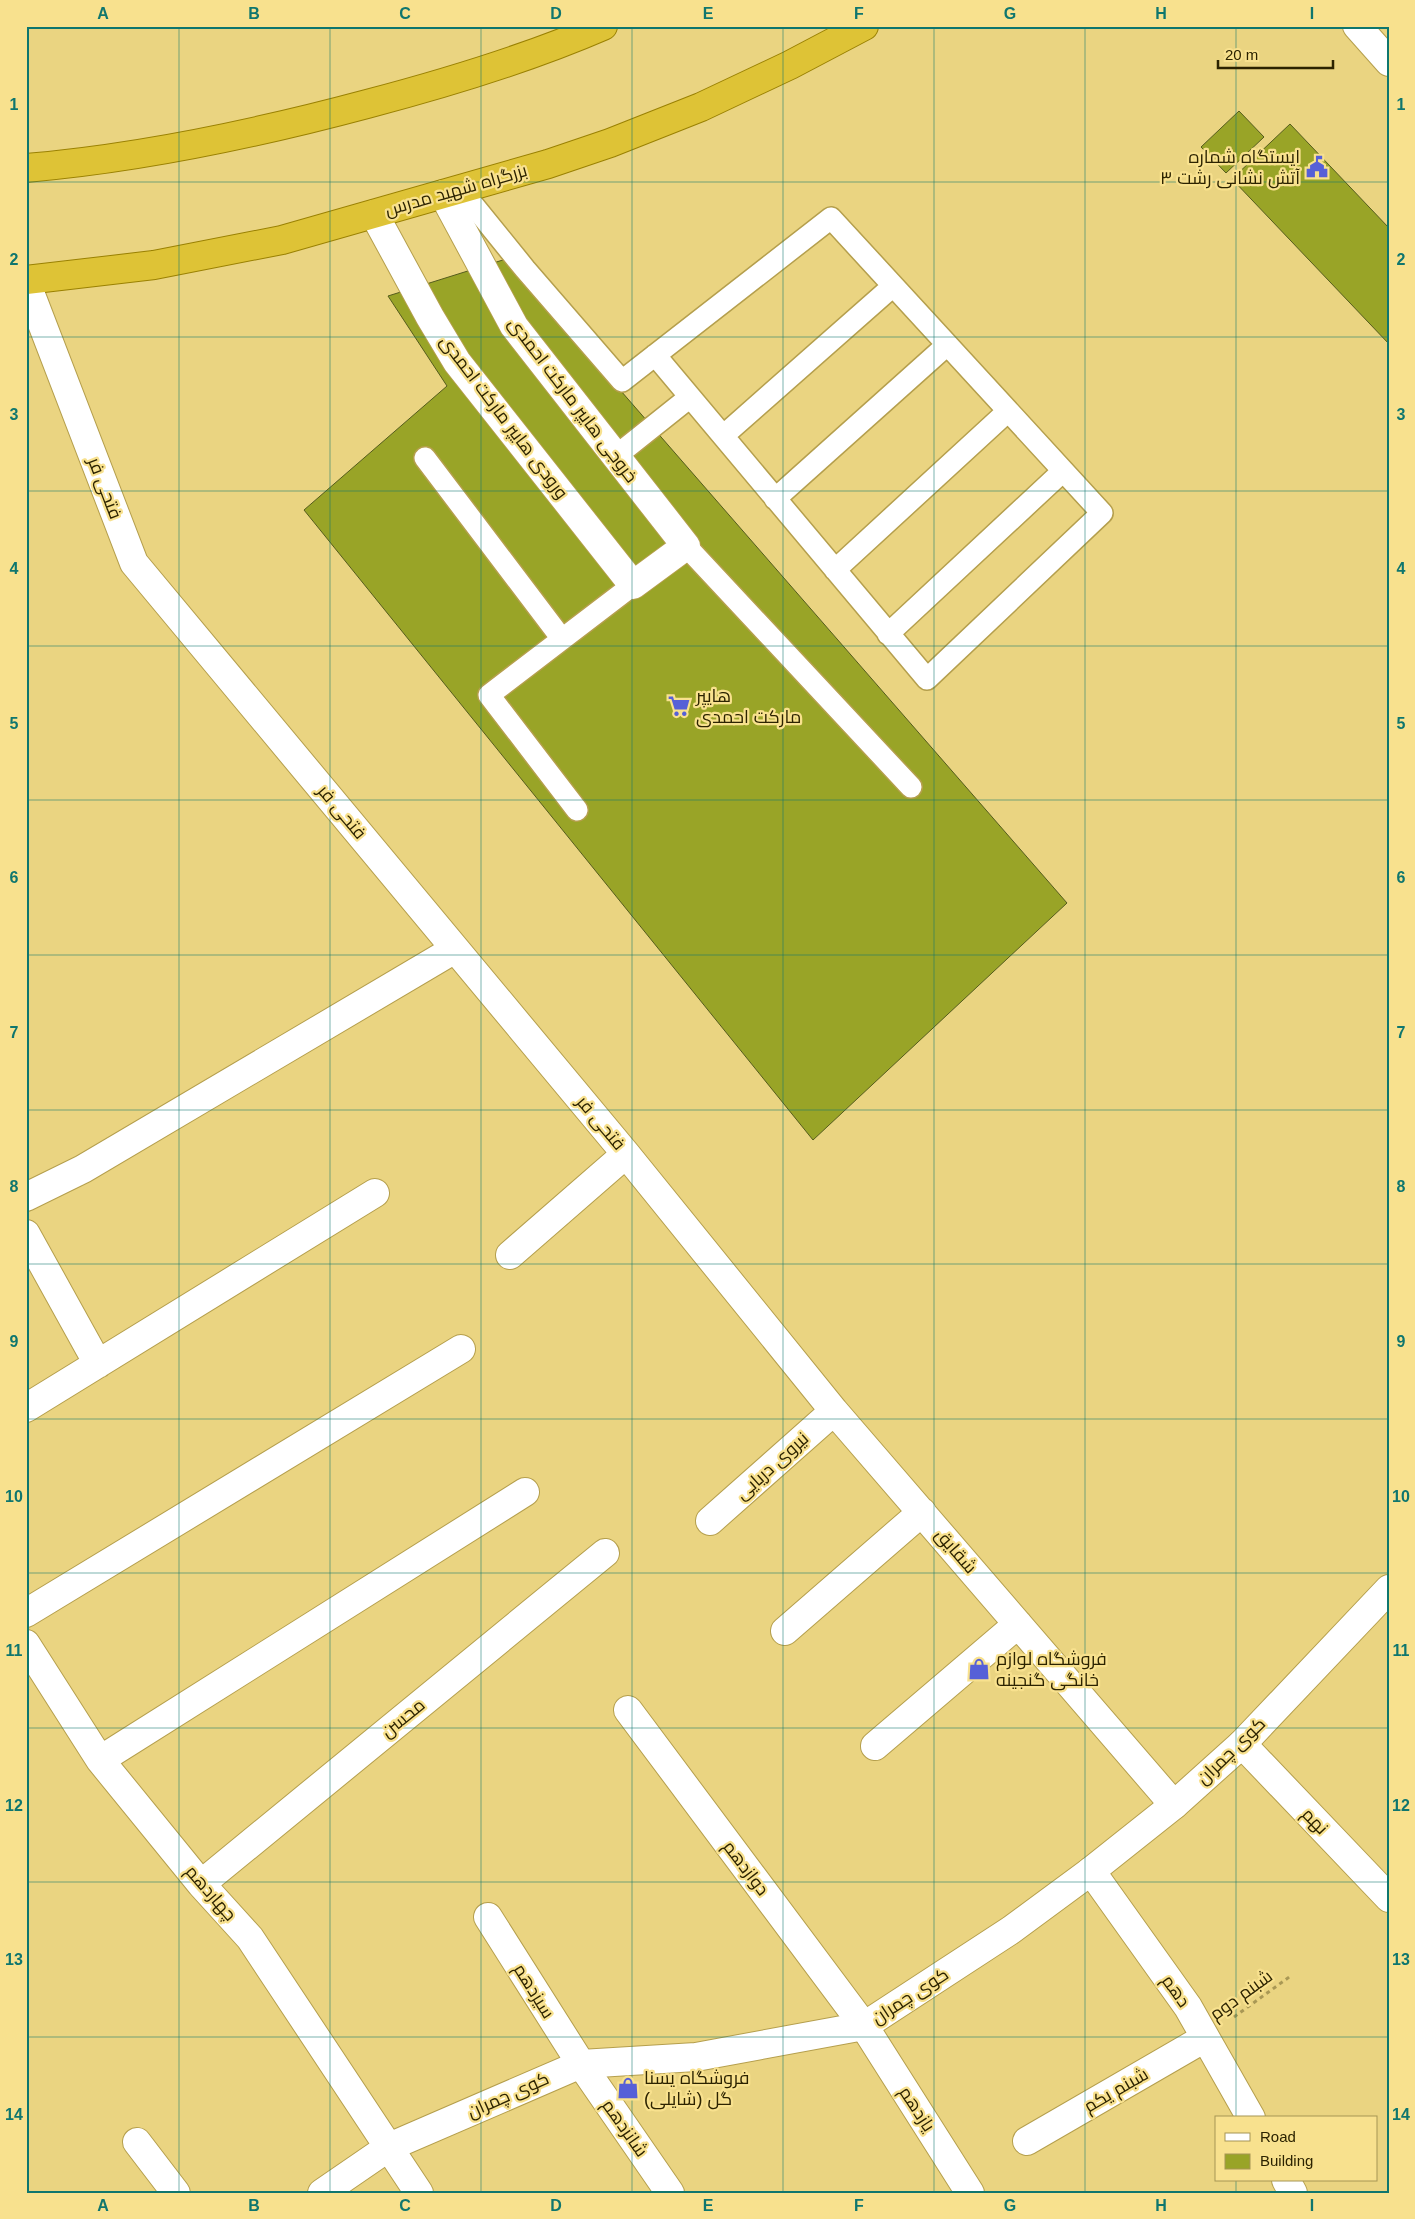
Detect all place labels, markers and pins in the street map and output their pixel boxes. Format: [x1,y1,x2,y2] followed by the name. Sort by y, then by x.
[1160,147,1300,189] place label: ایستگاه شماره ۳ آتش نشانی رشت
[1304,154,1330,180] public building icon: ایستگاه شماره ۳ آتش نشانی رشت
[695,686,801,728] place label: هایپر مارکت احمدی
[666,693,692,719] supermarket icon: هایپر مارکت احمدی
[996,1649,1107,1691] place label: فروشگاه لوازم خانگی گنجینه
[966,1656,992,1682] shop icon: فروشگاه لوازم خانگی گنجینه
[644,2068,749,2110] place label: فروشگاه یسنا گل (شایلی)
[615,2075,641,2101] shop icon: فروشگاه یسنا گل (شایلی)

